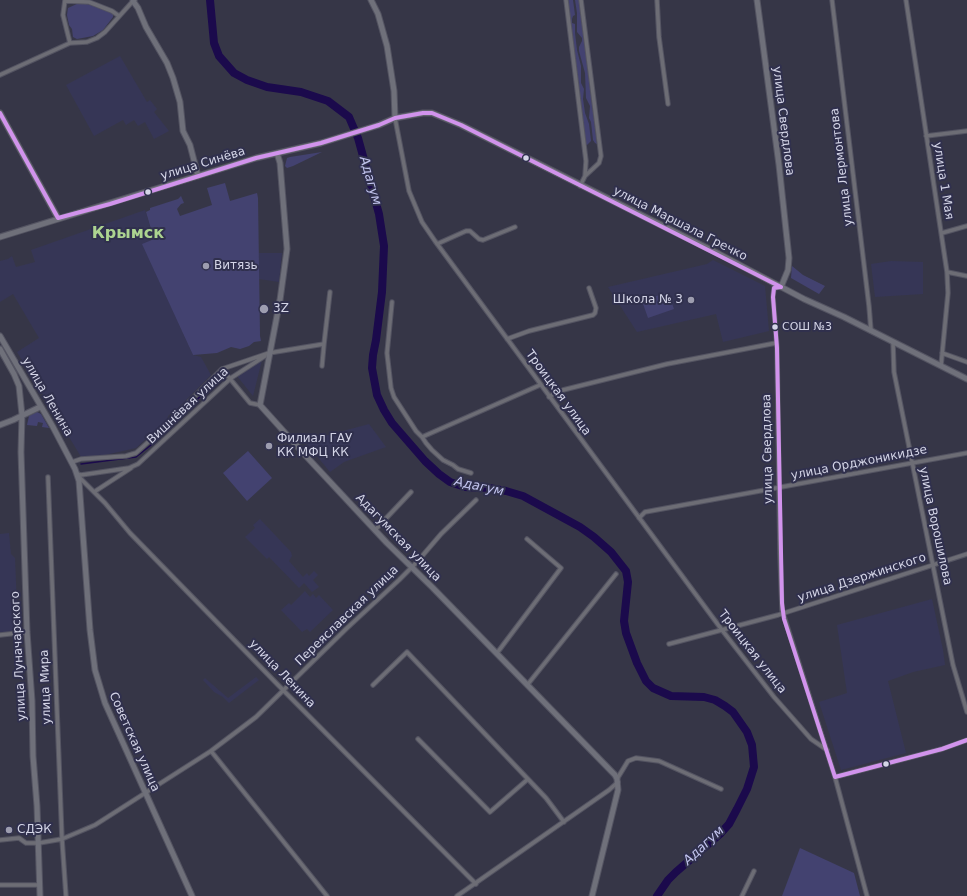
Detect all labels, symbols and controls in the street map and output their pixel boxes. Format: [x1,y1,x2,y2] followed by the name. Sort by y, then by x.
[769,65,797,177] street label: улица Свердлова
[828,107,856,227] street label: улица Лермонтова
[930,141,956,221] street label: улица 1 Мая
[159,144,247,184] street label: улица Синёва
[521,153,531,163] unlabelled marker
[356,155,384,207] water label: Адагум
[611,184,749,264] street label: улица Маршала Гречко
[143,187,153,197] unlabelled marker
[92,224,164,244] district label: Крымск
[214,259,258,273] place label: Витязь
[201,261,211,271] marker: Витязь
[613,293,683,307] place label: Школа № 3
[686,295,696,305] marker: Школа № 3
[273,302,289,316] place label: 3Z
[258,303,270,315] marker: 3Z
[782,320,832,334] place label: СОШ №3
[770,322,780,332] marker: СОШ №3
[522,348,594,438] street label: Троицкая улица
[18,355,76,439] street label: улица Ленина
[144,365,232,447] street label: Вишнёвая улица
[760,394,776,504] street label: улица Свердлова
[277,432,352,460] place label: Филиал ГАУ КК МФЦ КК
[264,441,274,451] marker: Филиал ГАУ КК МФЦ КК
[790,443,928,483] street label: улица Орджоникидзе
[915,465,955,587] street label: улица Ворошилова
[453,474,505,500] water label: Адагум
[352,491,444,585] street label: Адагумская улица
[796,550,928,606] street label: улица Дзержинского
[292,563,402,669] street label: Переяславская улица
[8,591,30,721] street label: улица Луначарского
[715,607,789,697] street label: Троицкая улица
[246,637,318,711] street label: улица Ленина
[37,649,55,725] street label: улица Мира
[106,690,162,794] street label: Советская улица
[881,759,891,769] unlabelled marker
[17,823,52,837] place label: СДЭК
[680,823,728,869] water label: Адагум
[4,825,14,835] marker: СДЭК

